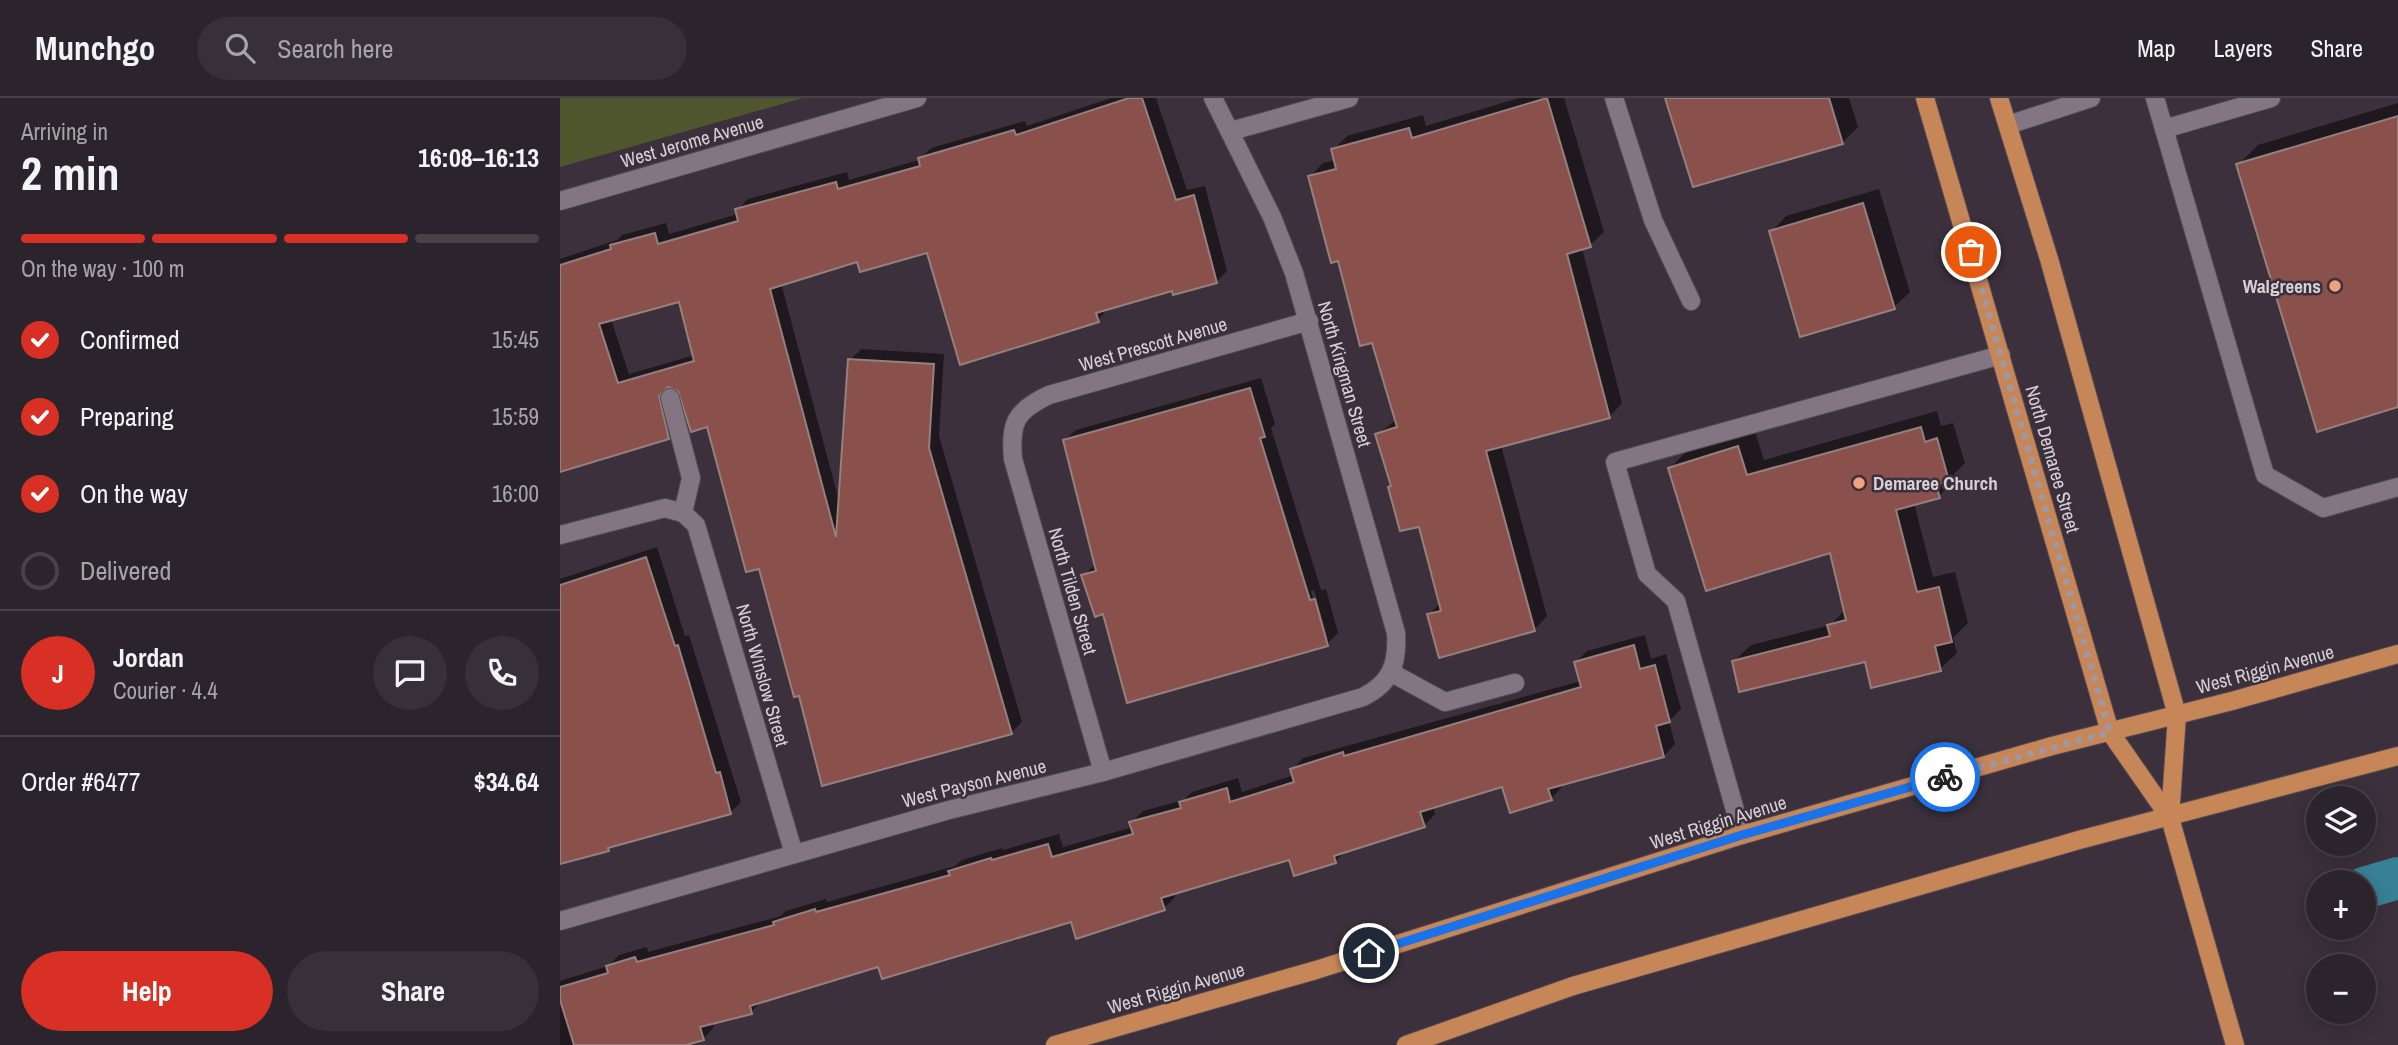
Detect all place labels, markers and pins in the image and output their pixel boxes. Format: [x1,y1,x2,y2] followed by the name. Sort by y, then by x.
[1941,222,2001,282] pin
[2243,273,2321,299] place label: Walgreens
[2327,278,2343,294] marker: Walgreens
[1873,470,1998,496] place label: Demaree Church
[1851,475,1867,491] marker: Demaree Church
[1339,923,1399,983] pin

